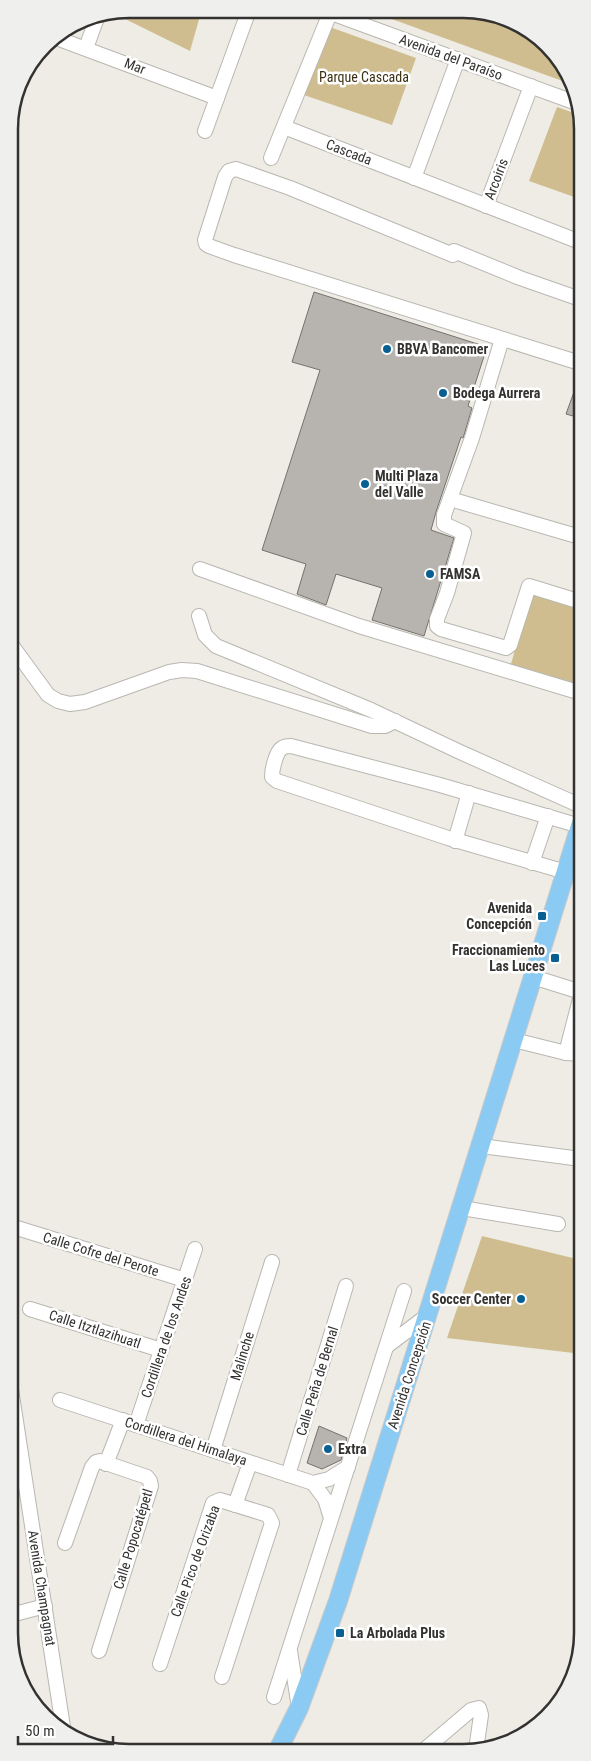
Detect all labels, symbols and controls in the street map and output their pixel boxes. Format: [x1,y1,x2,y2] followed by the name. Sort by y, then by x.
[397,31,505,83] street label: Avenida del Paraíso
[122,55,148,77] street label: Mar
[319,69,409,85] park label: Parque Cascada
[324,136,374,168] street label: Cascada
[481,156,511,202] street label: Arcoiris
[397,341,489,357] place label: BBVA Bancomer
[381,343,393,355] marker: BBVA Bancomer
[453,385,541,401] place label: Bodega Aurrera
[437,387,449,399] marker: Bodega Aurrera
[375,468,438,500] place label: Multi Plaza del Valle
[359,478,371,490] marker: Multi Plaza del Valle
[440,566,481,582] place label: FAMSA
[424,568,436,580] marker: FAMSA
[466,900,532,932] place label: Avenida Concepción
[536,910,548,922] marker: Avenida Concepción
[452,942,545,974] place label: Fraccionamiento Las Luces
[549,952,561,964] marker: Fraccionamiento Las Luces
[41,1229,161,1279] street label: Calle Cofre del Perote
[138,1274,194,1400] street label: Cordillera de los Andes
[432,1291,511,1307] place label: Soccer Center
[515,1293,527,1305] marker: Soccer Center
[47,1307,143,1351] street label: Calle Itztlazihuatl
[384,1319,434,1431] street label: Avenida Concepción
[293,1324,341,1438] street label: Calle Peña de Bernal
[227,1329,257,1382] street label: Malinche
[123,1414,249,1468] street label: Cordillera del Himalaya
[338,1441,367,1457] place label: Extra
[322,1443,334,1455] marker: Extra
[110,1487,156,1591] street label: Calle Popocatépetl
[167,1503,223,1619] street label: Calle Pico de Orizaba
[25,1529,59,1647] street label: Avenida Champagnat
[350,1625,445,1641] place label: La Arbolada Plus
[334,1627,346,1639] marker: La Arbolada Plus
[18,1714,112,1746] scale bar
[25,1722,55,1740] text: 50 m

